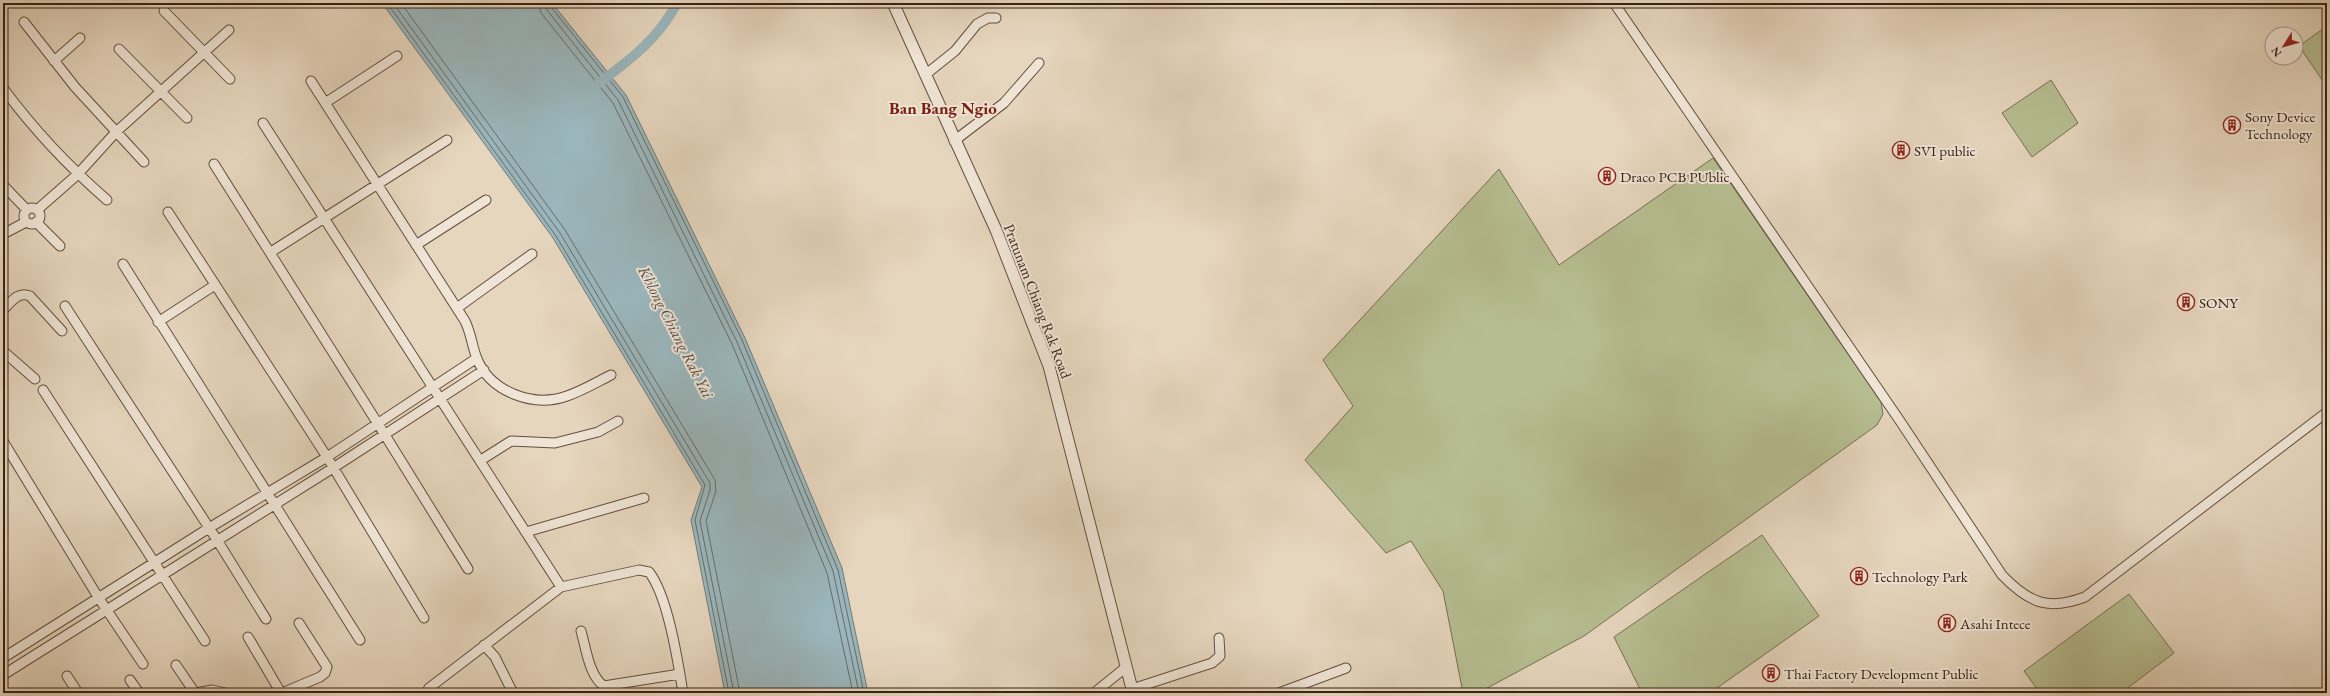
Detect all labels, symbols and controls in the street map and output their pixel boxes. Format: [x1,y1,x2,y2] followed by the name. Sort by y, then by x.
[2264,26,2304,66] north arrow
[2268,44,2284,60] text: N
[889,97,997,119] district label: Ban Bang Ngio
[2245,107,2316,143] place label: Sony Device Technology
[2222,115,2242,135] building icon: Sony Device Technology
[1891,140,1911,160] building icon: SVI public
[1914,141,1976,160] place label: SVI public
[1597,166,1617,186] building icon: Draco PCB PUblic
[1620,167,1730,186] place label: Draco PCB PUblic
[1000,221,1076,381] street label: Pratunam Chiang Rak Road
[633,262,719,403] water label: Khlong Chiang Rak Yai
[2176,292,2196,312] building icon: SONY
[2199,293,2239,312] place label: SONY
[1849,566,1869,586] building icon: Technology Park
[1872,567,1969,586] place label: Technology Park
[1937,613,1957,633] building icon: Asahi Intece
[1959,614,2031,633] place label: Asahi Intece
[1761,663,1781,683] building icon: Thai Factory Development Public
[1784,664,1979,683] place label: Thai Factory Development Public

